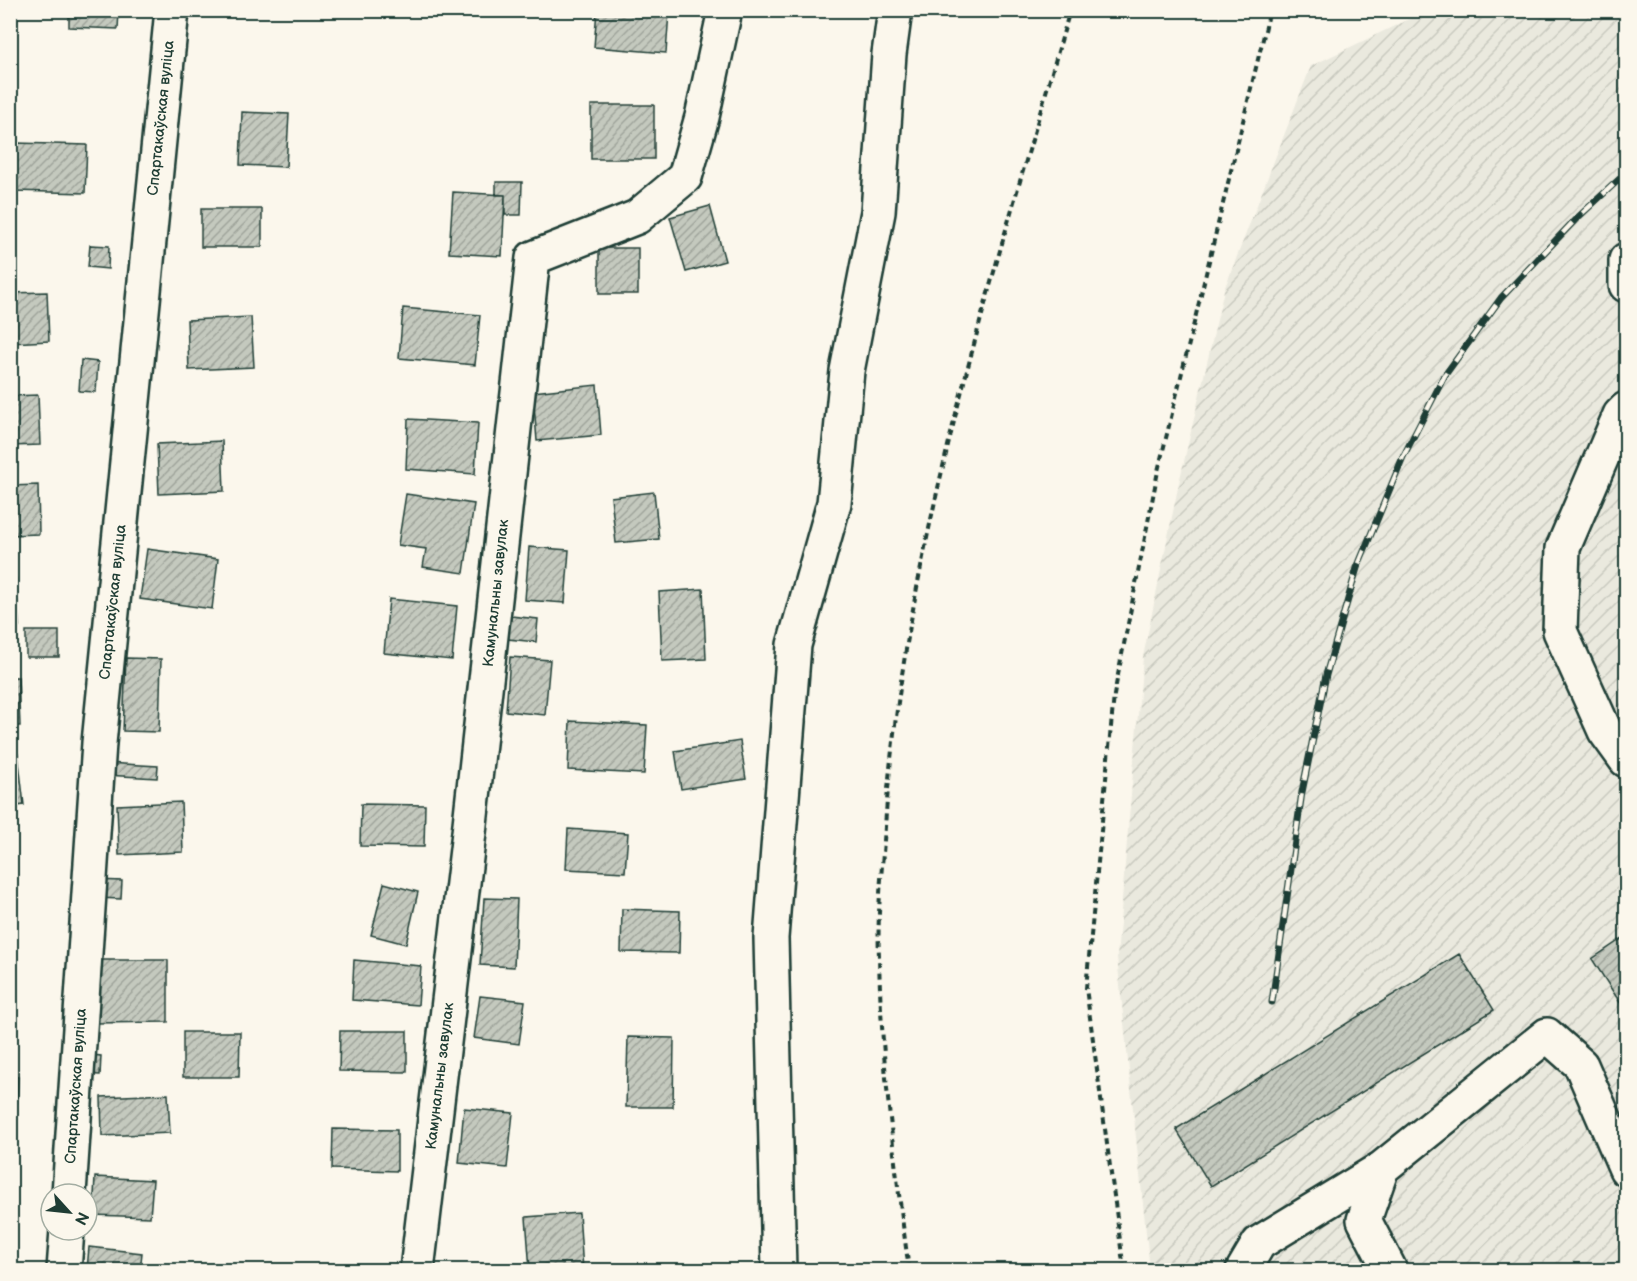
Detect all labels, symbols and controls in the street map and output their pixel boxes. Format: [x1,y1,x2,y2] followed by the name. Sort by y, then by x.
[143,39,179,197] street label: Спартакаўская вуліца
[479,518,513,668] street label: Камунальны завулак
[95,523,131,681] street label: Спартакаўская вуліца
[422,1001,458,1151] street label: Камунальны завулак
[61,1007,91,1164] street label: Спартакаўская вуліца
[39,1182,99,1242] north arrow
[70,1208,92,1228] text: N

